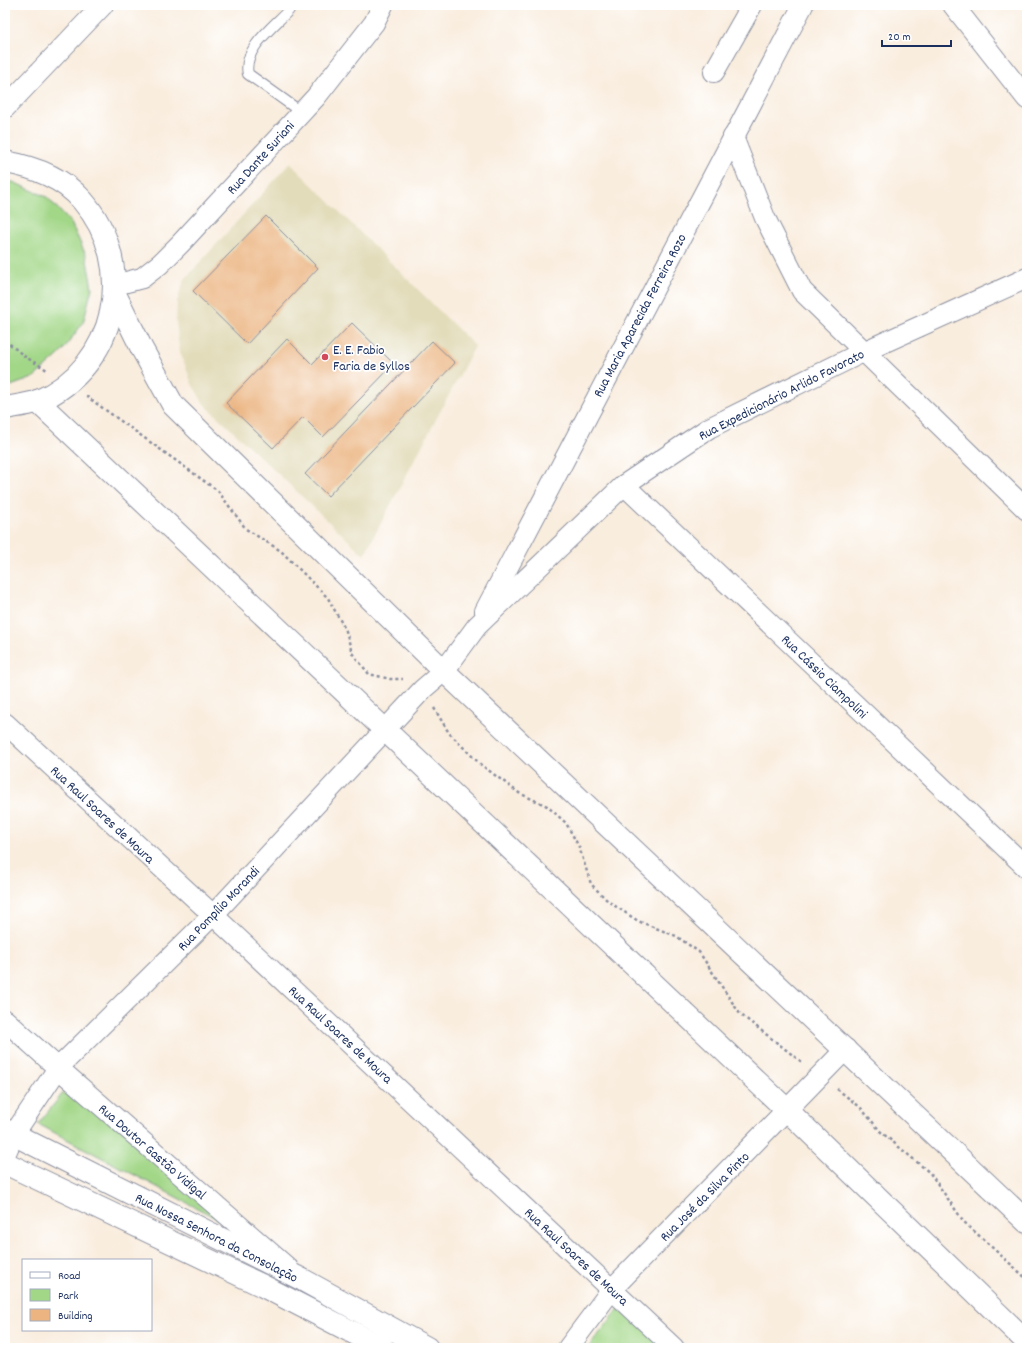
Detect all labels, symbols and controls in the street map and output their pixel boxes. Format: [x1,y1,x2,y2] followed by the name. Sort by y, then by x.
[882,22,951,48] scale bar
[888,29,911,46] text: 20 m
[223,117,300,200] street label: Rua Dante Suriani
[589,231,692,401] street label: Rua Maria Aparecida Ferreira Rozo
[333,341,410,377] place label: E. E. Fabio Faria de Syllos
[696,345,868,446] street label: Rua Expedicionário Arlido Favorato
[320,352,330,362] marker: E. E. Fabio Faria de Syllos
[776,631,872,724] street label: Rua Cássio Ciampolini
[45,762,159,870] street label: Rua Raul Soares de Moura
[174,862,265,956] street label: Rua Pompílio Morandi
[283,982,397,1090] street label: Rua Raul Soares de Moura
[93,1100,211,1206] street label: Rua Doutor Gastão Vidigal
[656,1148,755,1247] street label: Rua José da Silva Pinto
[131,1189,301,1289] street label: Rua Nossa Senhora da Consolação
[519,1204,633,1312] street label: Rua Raul Soares de Moura
[22,1259,152,1331] legend
[58,1268,80,1285] text: Road
[58,1288,79,1305] text: Park
[58,1308,93,1325] text: Building

